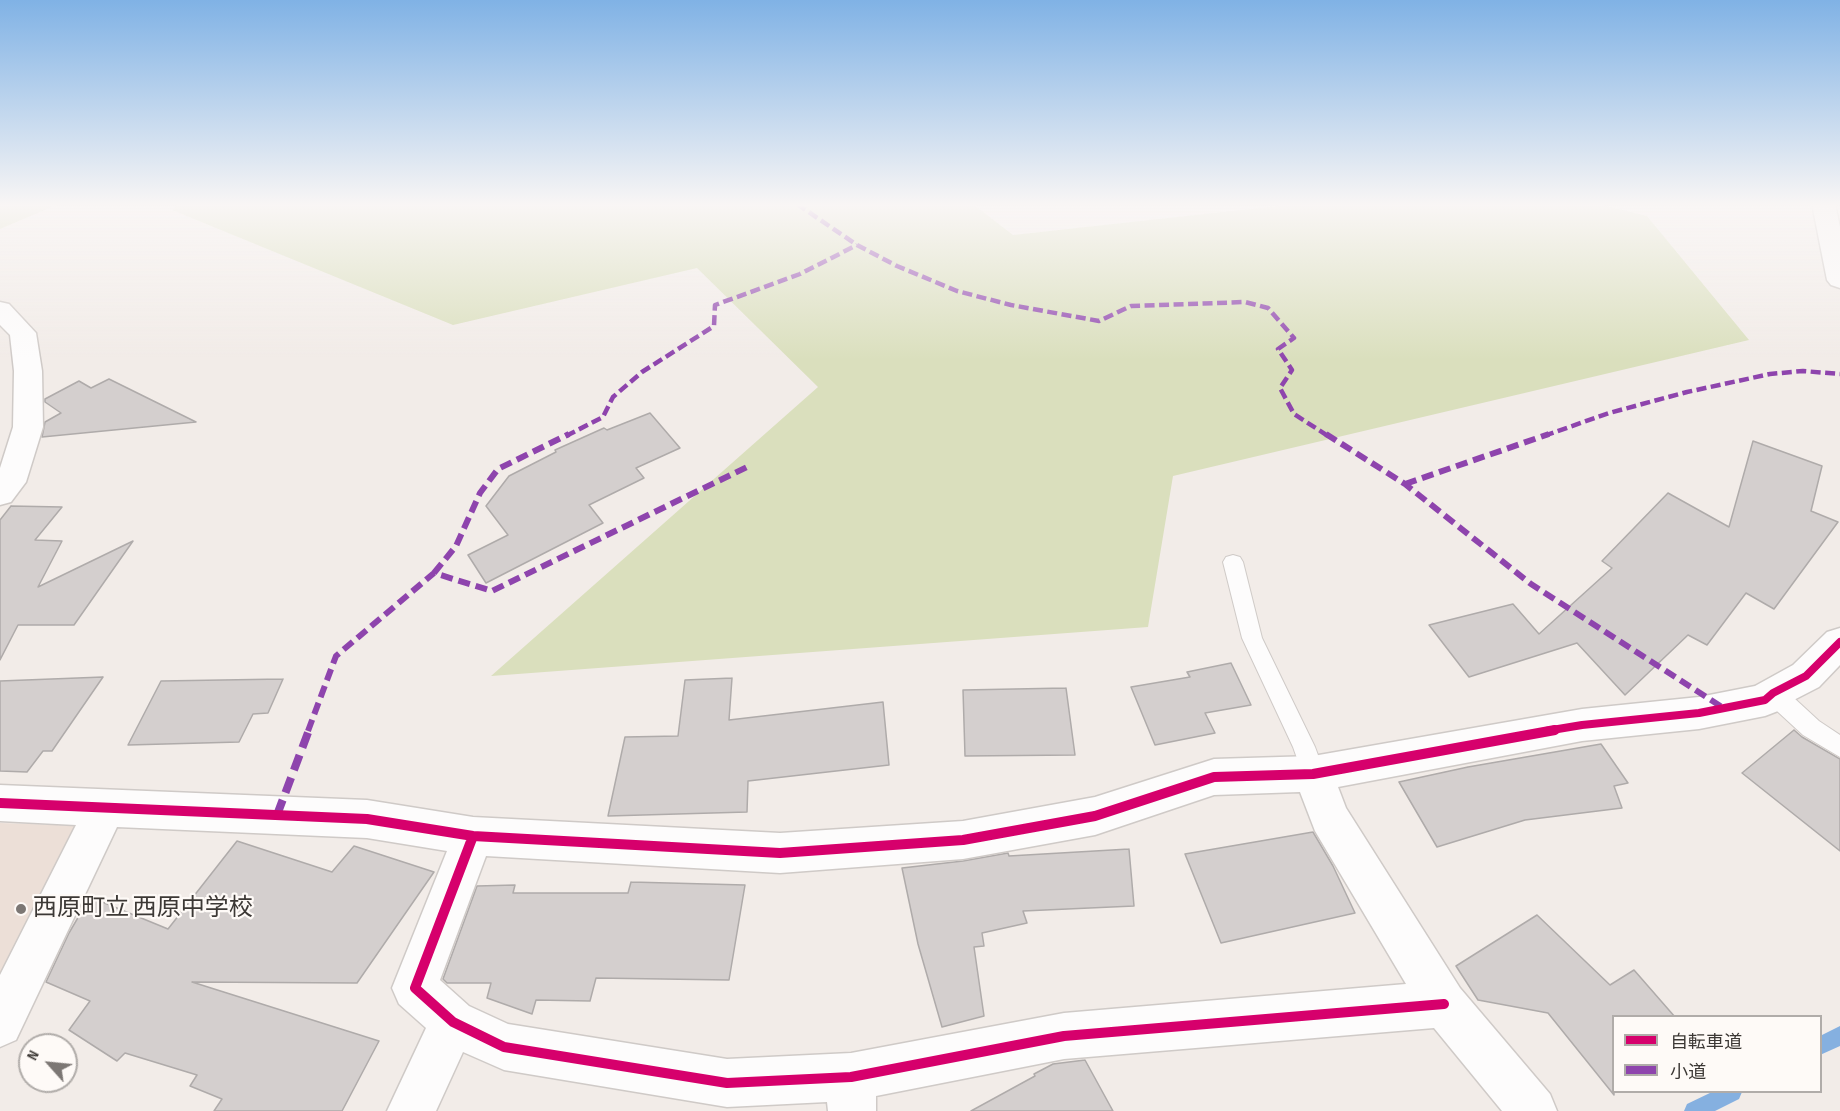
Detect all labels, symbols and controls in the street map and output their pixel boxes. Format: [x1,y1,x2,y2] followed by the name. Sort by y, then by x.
[33,895,253,923] place label: 西原町立 西原中学校
[14,902,28,916] marker: 西原町立 西原中学校
[1612,1015,1822,1093] legend
[1670,1032,1742,1053] text: 自転車道
[18,1033,78,1093] north arrow
[23,1047,44,1064] text: N
[1670,1062,1706,1083] text: 小道

